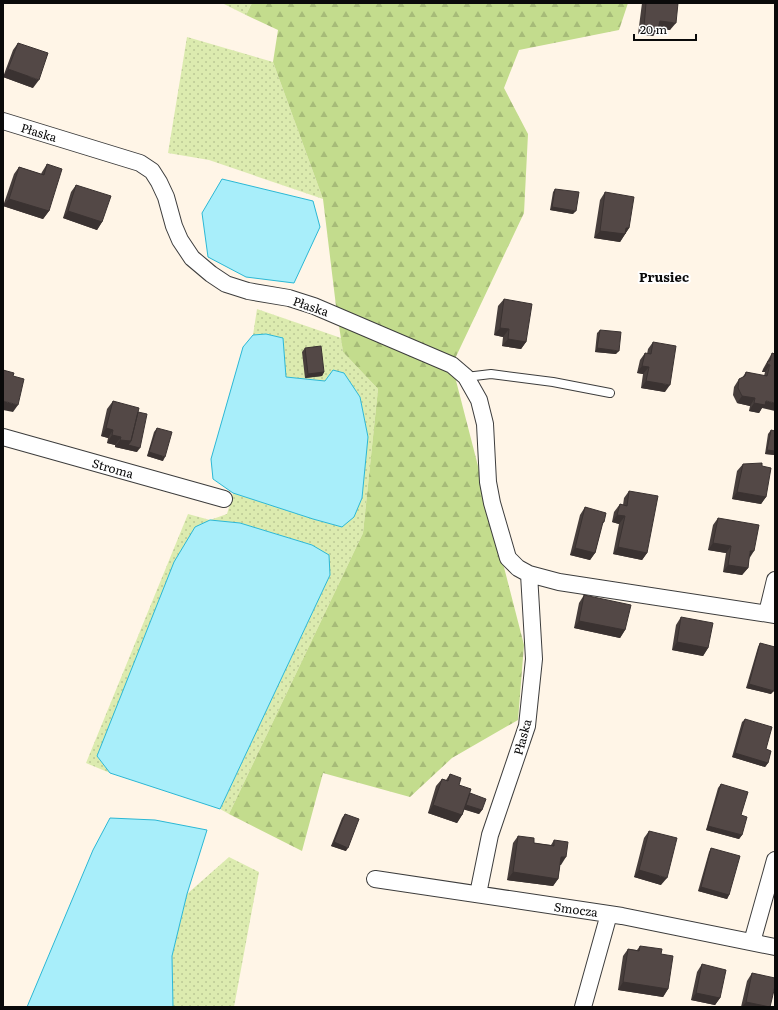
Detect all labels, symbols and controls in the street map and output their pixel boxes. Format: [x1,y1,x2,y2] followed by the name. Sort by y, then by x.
[634,16,696,42] scale bar
[640,20,667,38] text: 20 m
[19,118,60,146] street label: Płaska
[639,267,689,286] district label: Prusiec
[291,292,332,321] street label: Płaska
[90,454,136,483] street label: Stroma
[509,716,536,757] street label: Płaska
[553,897,600,921] street label: Smocza

